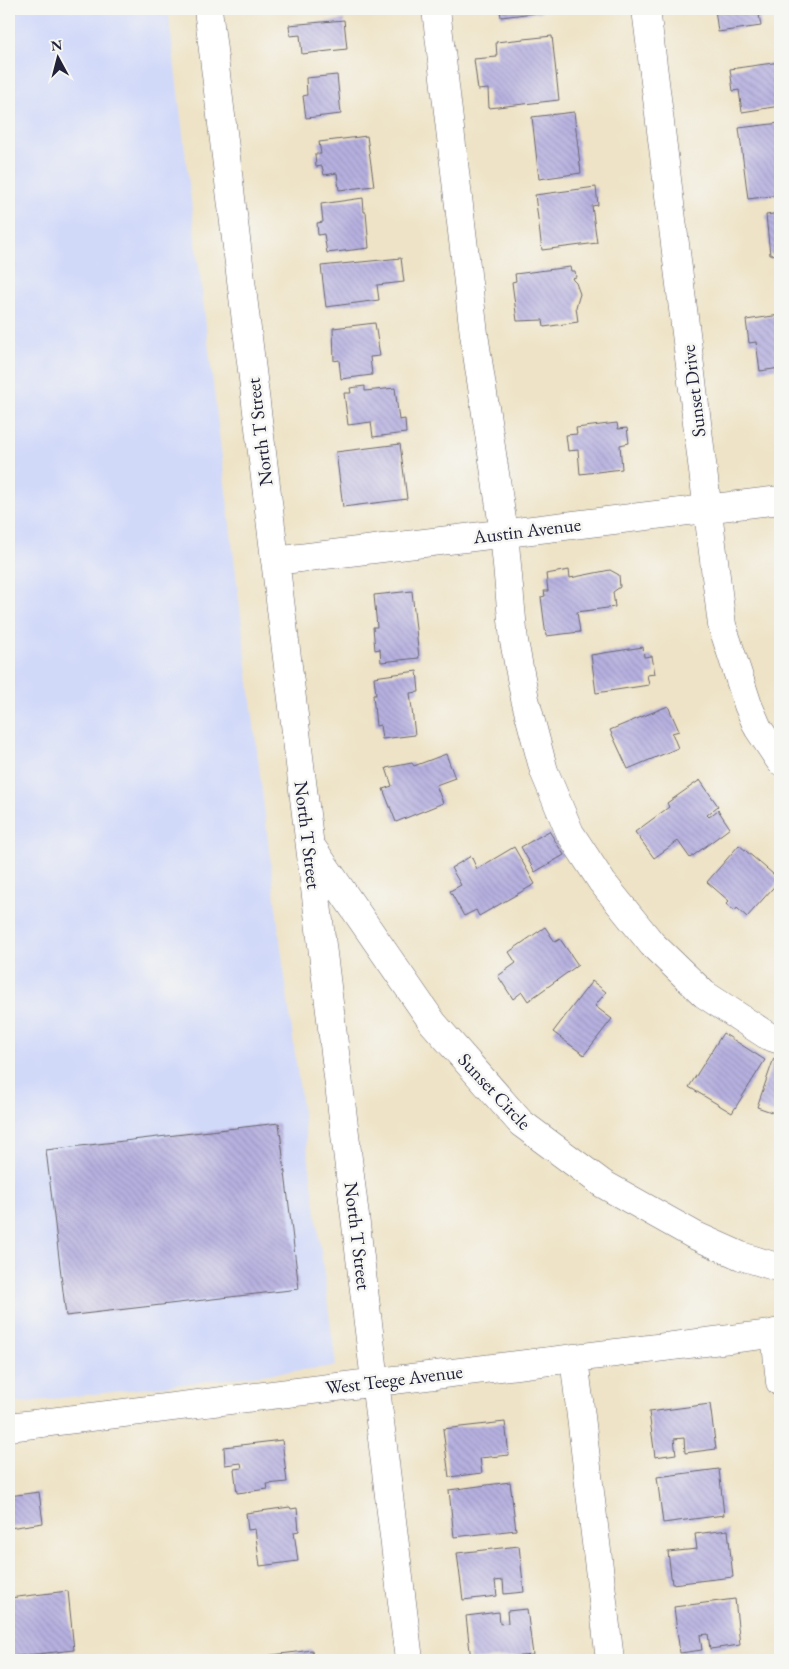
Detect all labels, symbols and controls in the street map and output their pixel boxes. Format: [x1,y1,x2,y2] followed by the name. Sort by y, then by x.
[32,32,82,82] north arrow
[50,35,64,55] text: N
[675,343,712,439] street label: Sunset Drive
[240,376,279,487] street label: North T Street
[471,511,582,550] street label: Austin Avenue
[288,780,327,891] street label: North T Street
[453,1048,537,1135] street label: Sunset Circle
[338,1181,377,1292] street label: North T Street
[324,1359,464,1400] street label: West Teege Avenue

